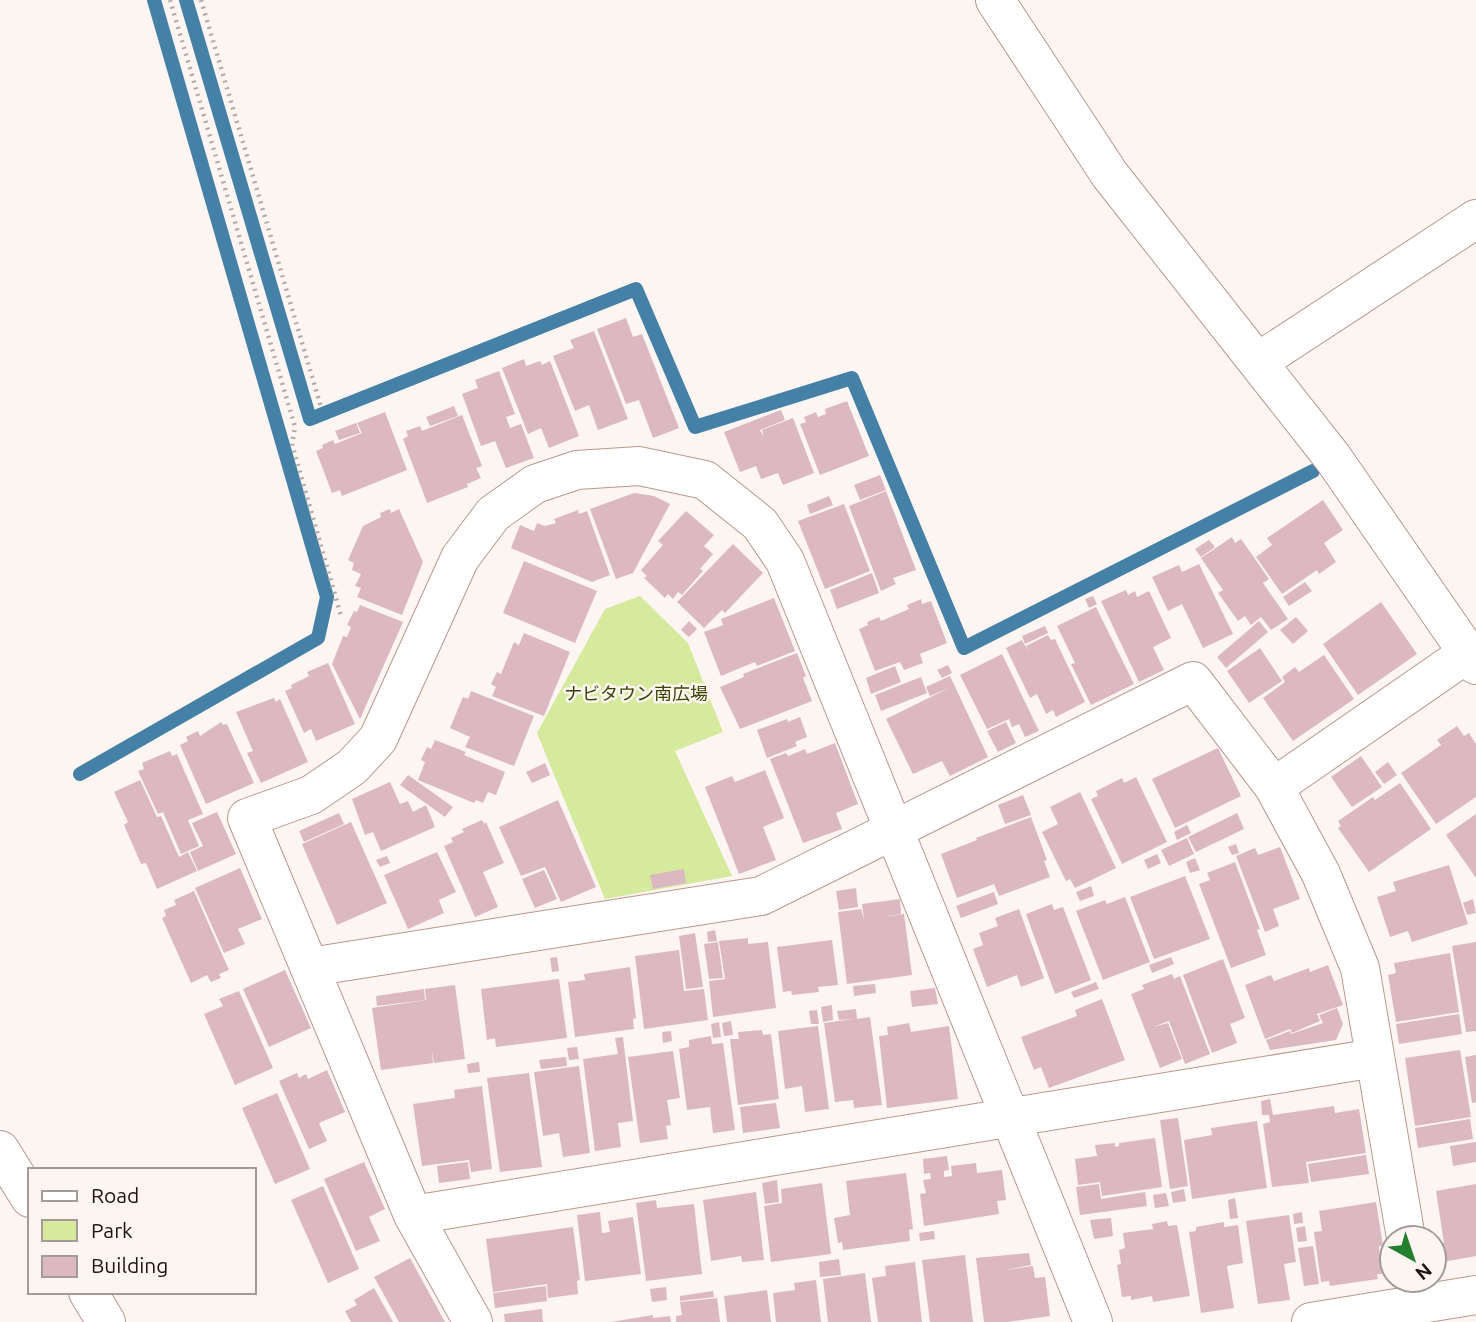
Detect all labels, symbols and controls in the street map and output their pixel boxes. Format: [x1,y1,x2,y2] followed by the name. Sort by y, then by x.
[564,683,708,703] park label: ナビタウン南広場
[28,1168,256,1294] legend
[91,1183,139,1207] text: Road
[91,1218,133,1242] text: Park
[1378,1224,1448,1294] north arrow
[91,1253,168,1277] text: Building
[1411,1259,1436,1285] text: N

